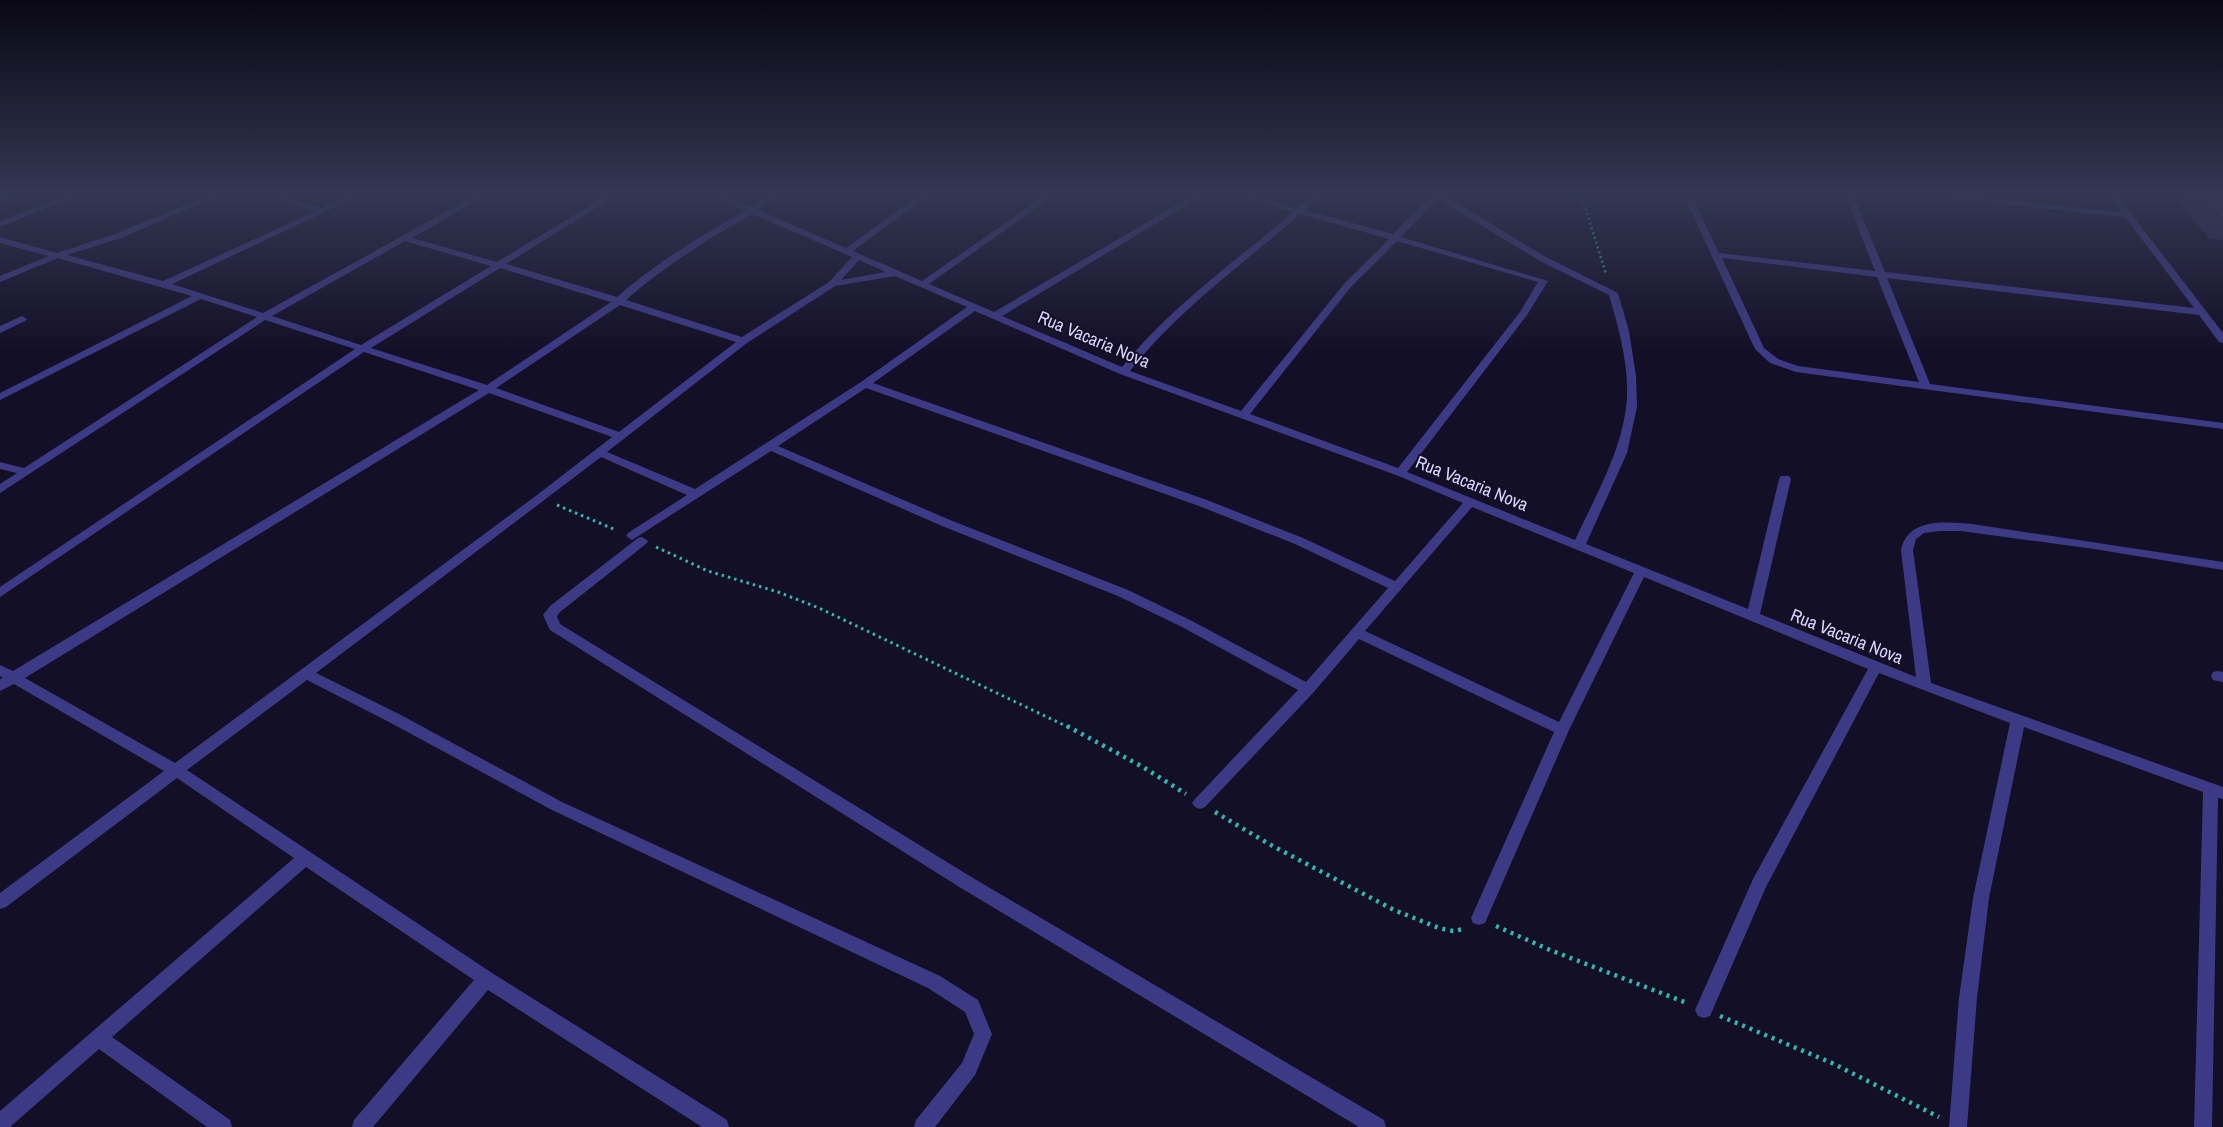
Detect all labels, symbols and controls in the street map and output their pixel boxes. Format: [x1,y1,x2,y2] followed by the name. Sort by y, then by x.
[1034,304,1154,374] street label: Rua Vacaria Nova
[1412,449,1532,517] street label: Rua Vacaria Nova
[1787,602,1907,670] street label: Rua Vacaria Nova

